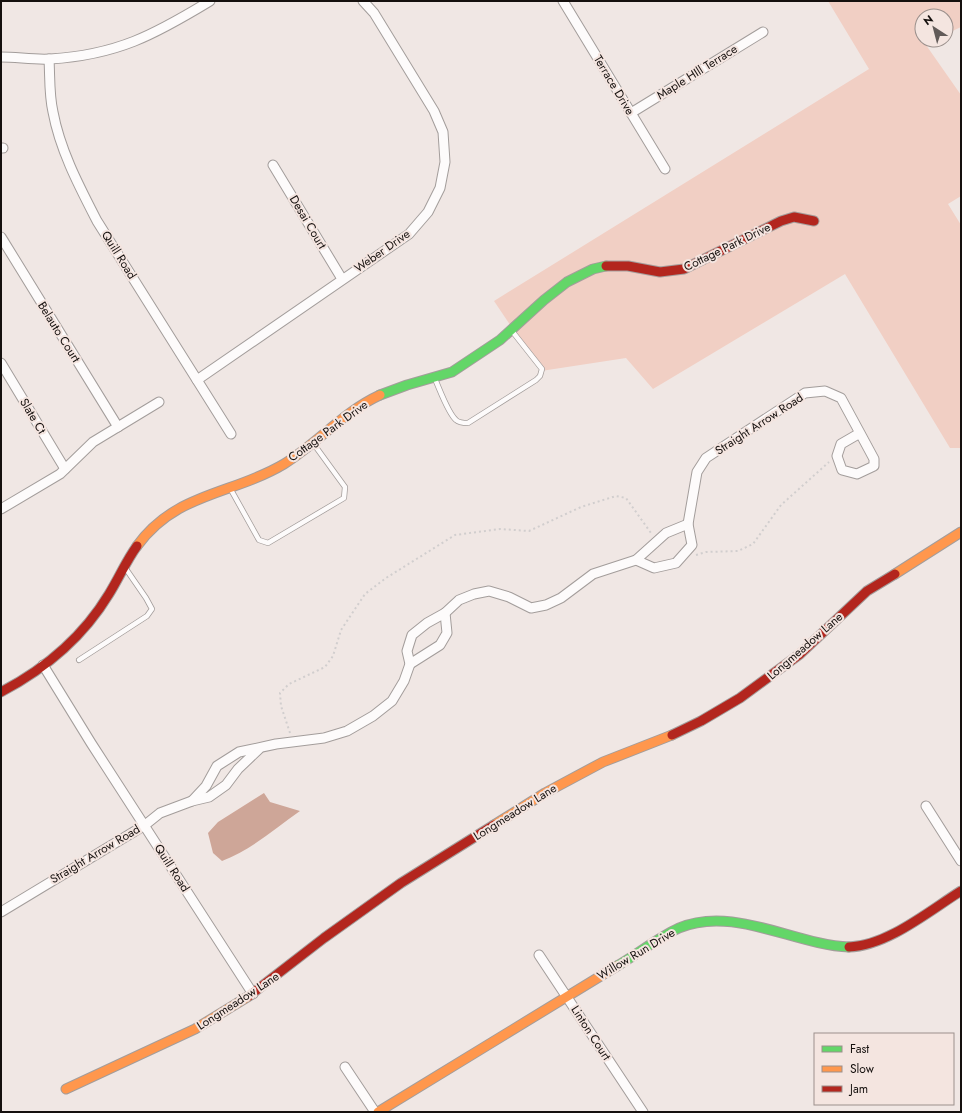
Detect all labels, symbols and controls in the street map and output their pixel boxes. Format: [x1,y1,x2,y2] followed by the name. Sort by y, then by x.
[914,8,954,48] north arrow
[920,11,936,29] text: N
[653,40,741,104] street label: Maple HIll Terrace
[589,52,639,118] street label: Terrace Drive
[285,192,331,252] street label: Desai Court
[681,218,773,276] street label: Cottage Park Drive
[350,225,414,277] street label: Weber Drive
[97,227,141,283] street label: Quill Road
[33,298,85,366] street label: Belauto Court
[711,389,807,459] street label: Straight Arrow Road
[15,395,51,437] street label: Slate Ct
[284,396,372,466] street label: Cottage Park Drive
[763,608,847,684] street label: Longmeadow Lane
[470,779,560,845] street label: Longmeadow Lane
[47,820,143,888] street label: Straight Arrow Road
[150,840,194,896] street label: Quill Road
[594,924,678,984] street label: Willow Run Drive
[193,968,283,1034] street label: Longmeadow Lane
[567,1002,616,1064] street label: Linton Court
[814,1033,954,1105] legend
[850,1040,869,1058] text: Fast
[850,1060,875,1078] text: Slow
[848,1080,868,1098] text: Jam

